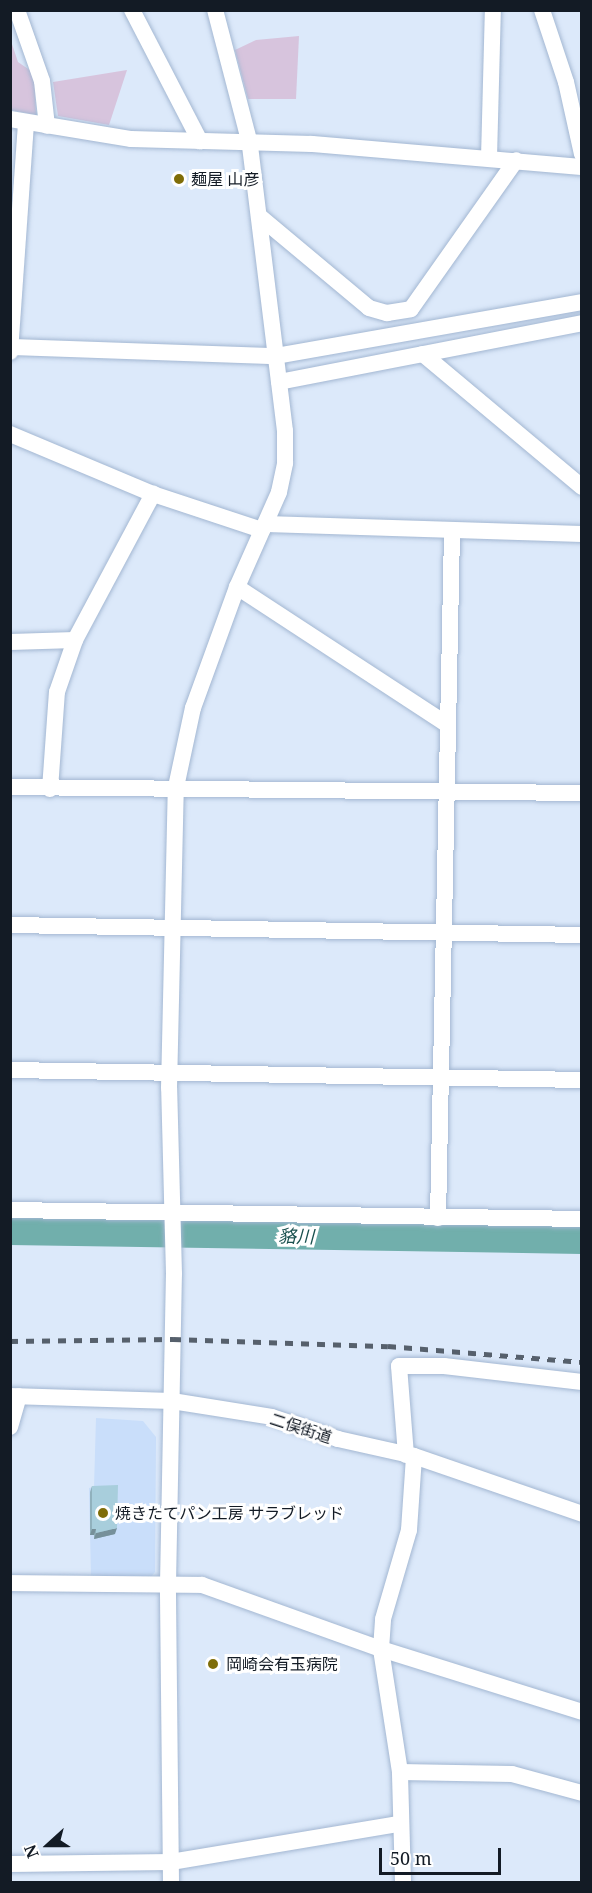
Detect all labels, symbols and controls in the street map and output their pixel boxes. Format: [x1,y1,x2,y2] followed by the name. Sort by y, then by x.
[191,169,259,189] place label: 麺屋 山彦
[172,172,186,186] marker: 麺屋 山彦
[278,1225,314,1247] water label: 貉川
[268,1409,334,1447] street label: 二俣街道
[115,1503,343,1523] place label: 焼きたてパン工房 サラブレッド
[96,1506,110,1520] marker: 焼きたてパン工房 サラブレッド
[226,1654,338,1674] place label: 岡崎会有玉病院
[204,1655,222,1673] marker: 岡崎会有玉病院
[18,1815,78,1875] north arrow
[382,1836,504,1874] scale bar
[19,1842,44,1861] text: N
[390,1846,432,1870] text: 50 m

